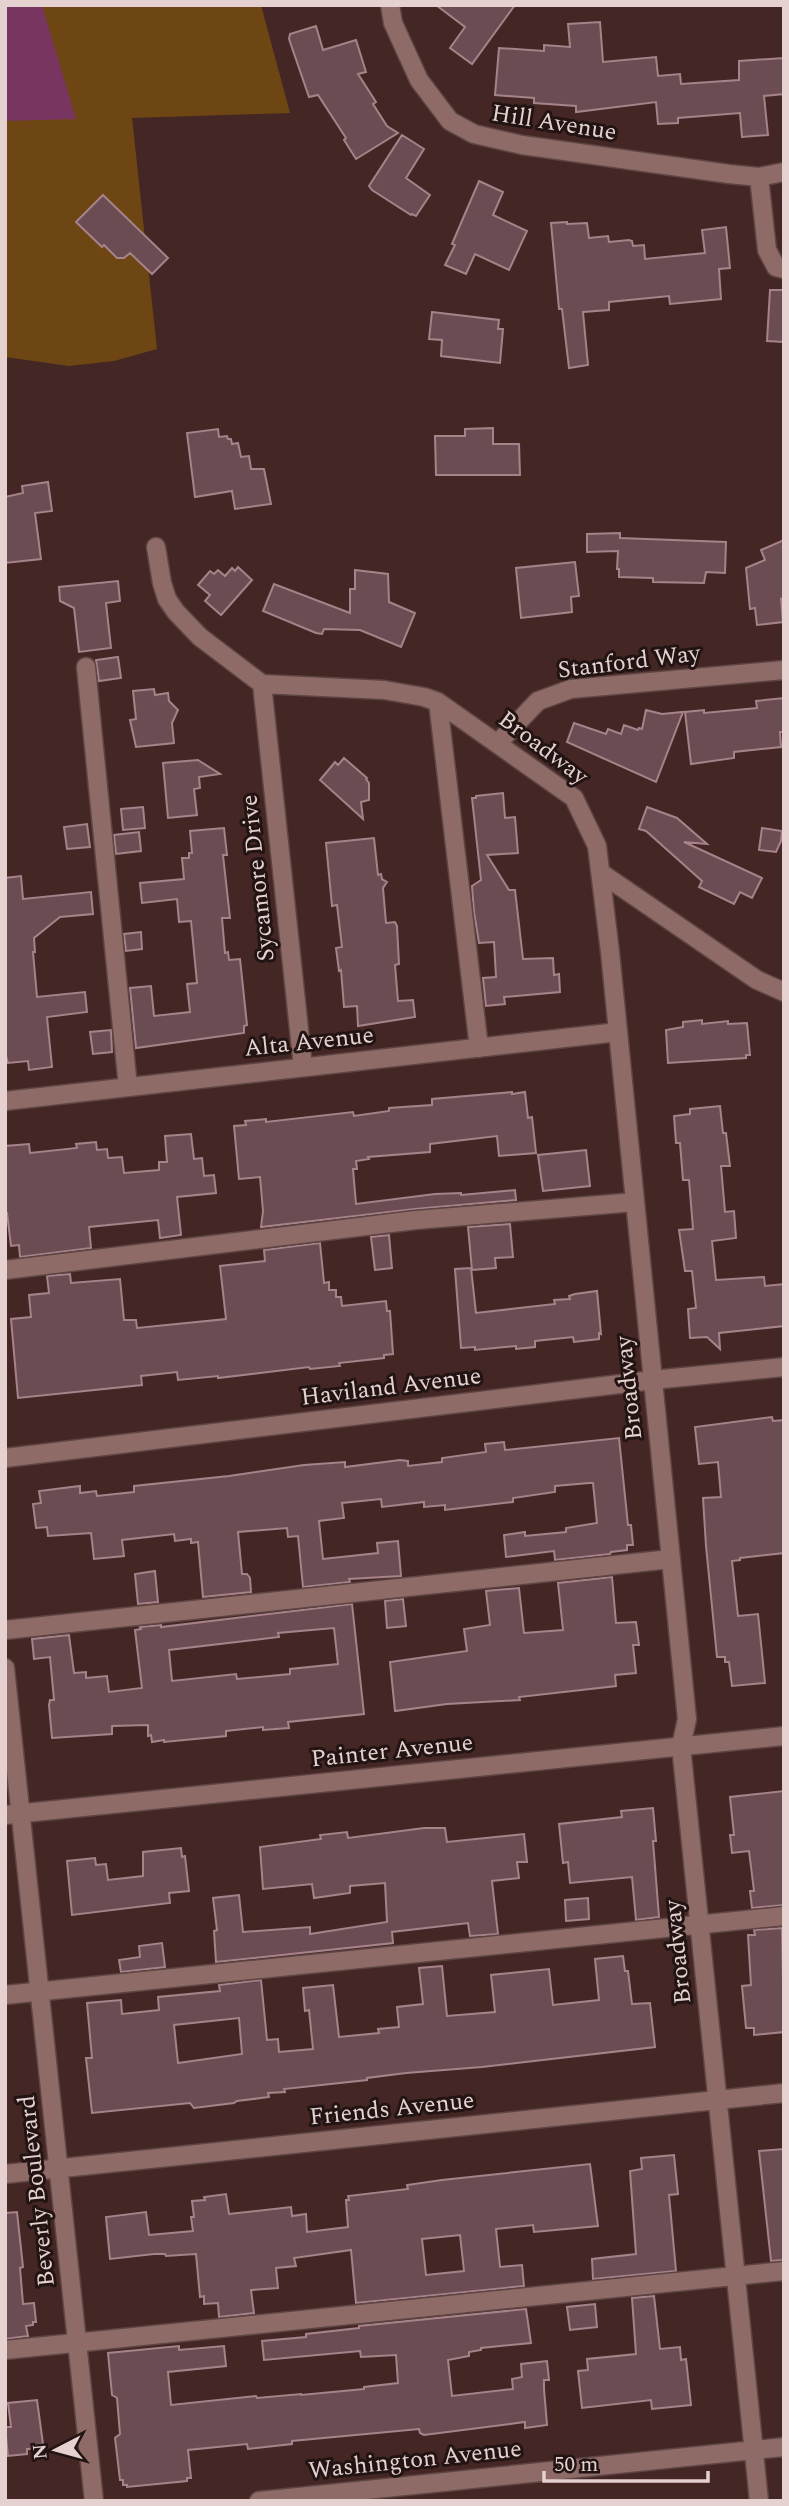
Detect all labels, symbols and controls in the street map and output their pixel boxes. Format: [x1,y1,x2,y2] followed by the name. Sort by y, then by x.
[489,95,619,151] street label: Hill Avenue
[556,635,704,689] street label: Stanford Way
[490,702,597,795] street label: Broadway
[231,793,285,963] street label: Sycamore Drive
[242,1017,376,1067] street label: Alta Avenue
[605,1333,652,1442] street label: Broadway
[299,1358,483,1416] street label: Haviland Avenue
[309,1725,475,1777] street label: Painter Avenue
[654,1897,701,2006] street label: Broadway
[308,2082,476,2136] street label: Friends Avenue
[9,2094,65,2288] street label: Beverly Boulevard
[21,2415,91,2485] north arrow
[307,2431,523,2489] street label: Washington Avenue
[544,2440,708,2484] scale bar
[25,2442,56,2461] text: N
[554,2449,598,2481] text: 50 m

